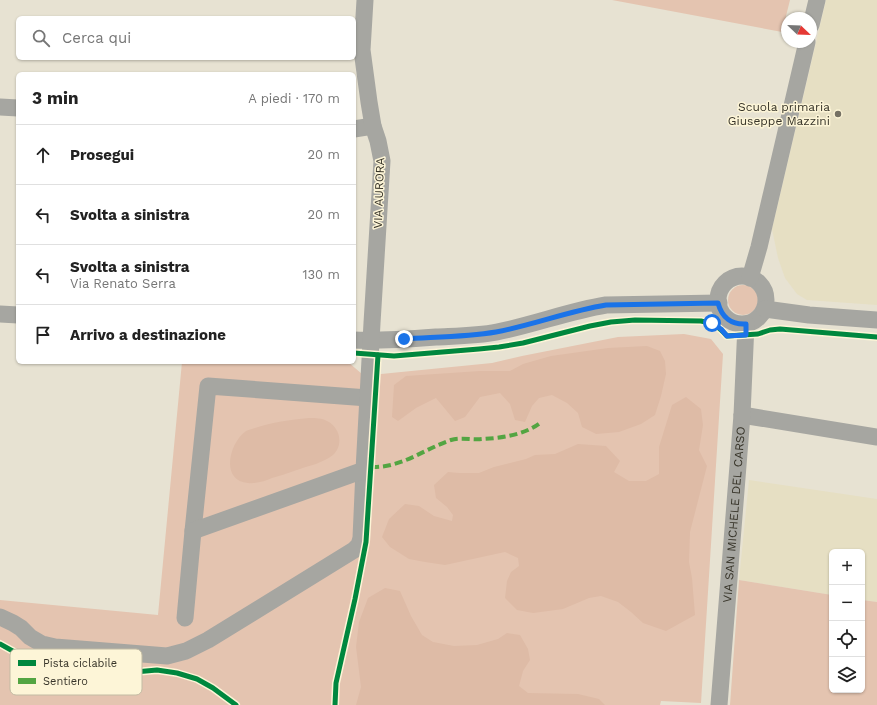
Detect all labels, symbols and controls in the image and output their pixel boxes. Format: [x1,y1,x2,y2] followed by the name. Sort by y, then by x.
[781,12,817,48] north arrow
[16,16,356,60] search box
[30,27,52,49] icon: search
[62,29,131,47] text: Cerca qui
[32,88,78,108] text: 3 min
[248,91,340,106] text: A piedi · 170 m
[728,100,830,128] place label: Scuola primaria Giuseppe Mazzini
[833,109,843,119] marker: Scuola primaria Giuseppe Mazzini
[32,144,54,166] icon: ahead
[70,146,134,164] text: Prosegui
[308,147,340,162] text: 20 m
[371,157,387,229] street label: VIA AURORA
[32,204,54,226] icon: left
[70,206,190,224] text: Svolta a sinistra
[308,207,340,222] text: 20 m
[70,258,190,276] text: Svolta a sinistra
[32,264,54,286] icon: left
[302,267,340,282] text: 130 m
[70,276,176,291] text: Via Renato Serra
[703,314,721,332] route start
[32,324,54,346] icon: arrive
[70,326,226,344] text: Arrivo a destinazione
[395,330,413,348] route end
[720,426,748,603] street label: VIA SAN MICHELE DEL CARSO
[829,549,865,693] map controls
[829,549,865,585] button: +
[829,585,865,621] button: −
[829,621,865,657] button: locate
[10,649,142,695] legend
[43,657,117,670] text: Pista ciclabile
[829,657,865,693] button: layers
[43,675,88,688] text: Sentiero

